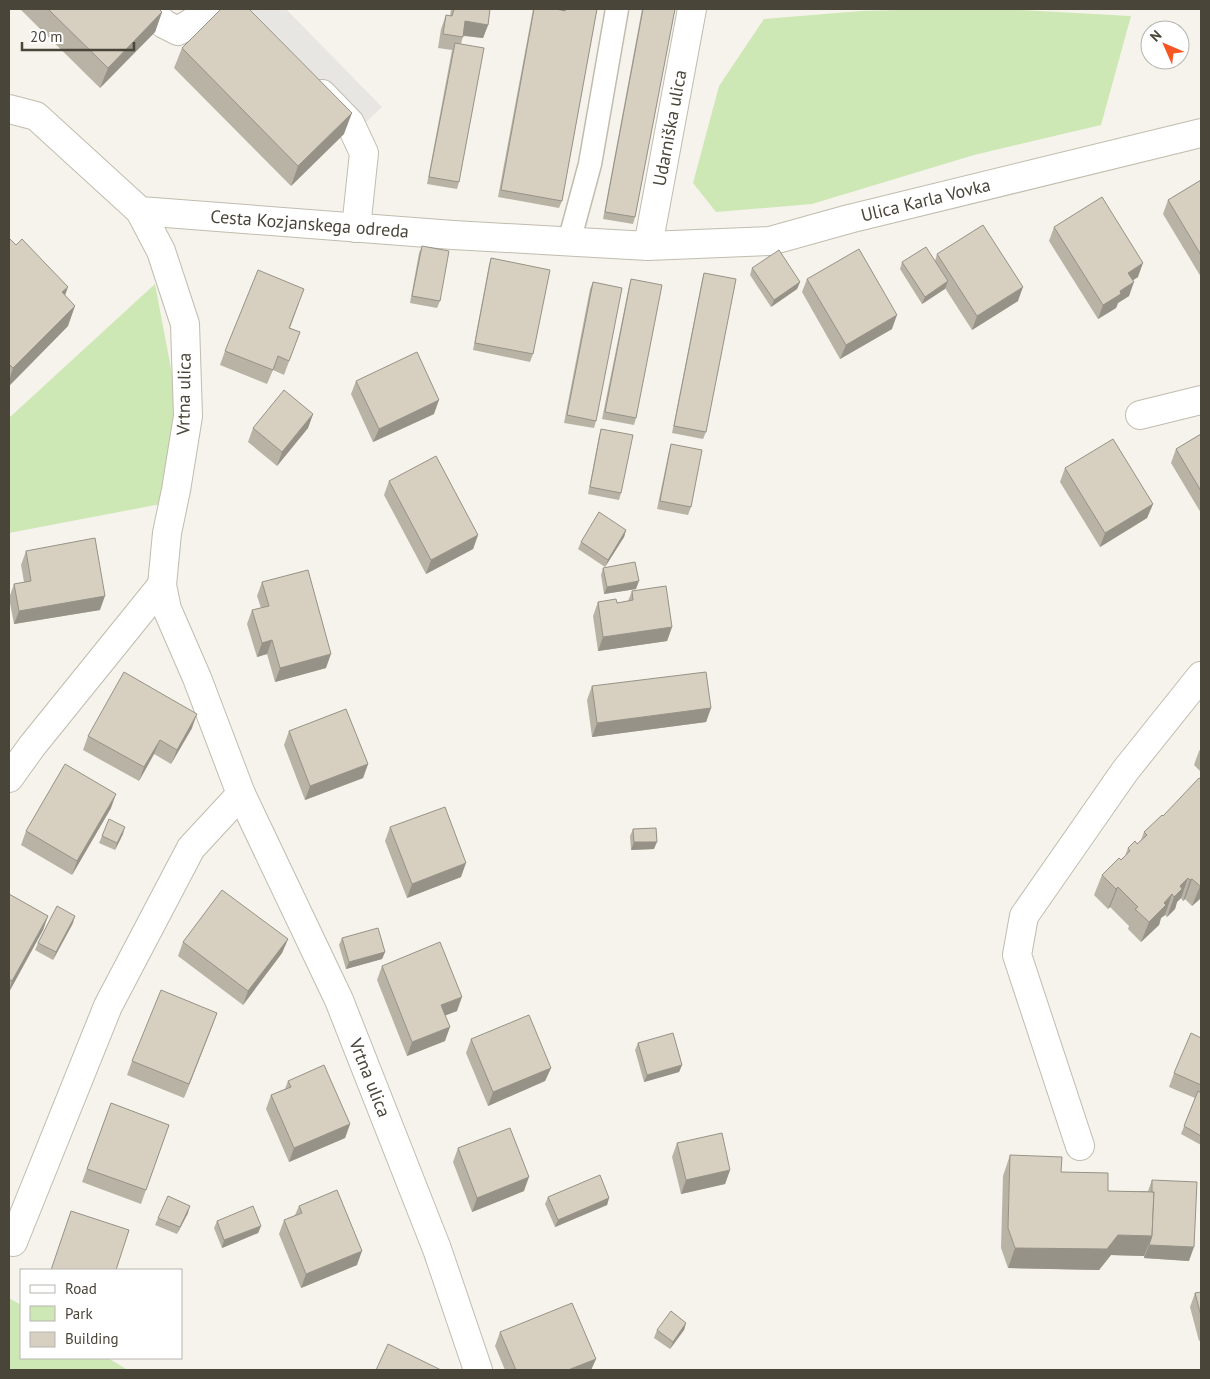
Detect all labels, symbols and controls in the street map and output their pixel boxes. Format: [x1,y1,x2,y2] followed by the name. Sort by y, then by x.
[22,20,135,52] scale bar
[1140,20,1190,70] north arrow
[1146,26,1165,45] text: N
[30,27,63,46] text: 20 m
[647,68,691,188] street label: Udarniška ulica
[858,173,993,227] street label: Ulica Karla Vovka
[210,204,410,243] street label: Cesta Kozjanskega odreda
[171,353,196,436] street label: Vrtna ulica
[344,1034,396,1120] street label: Vrtna ulica
[20,1269,182,1359] legend
[65,1279,97,1298] text: Road
[65,1304,93,1323] text: Park
[65,1329,119,1348] text: Building

